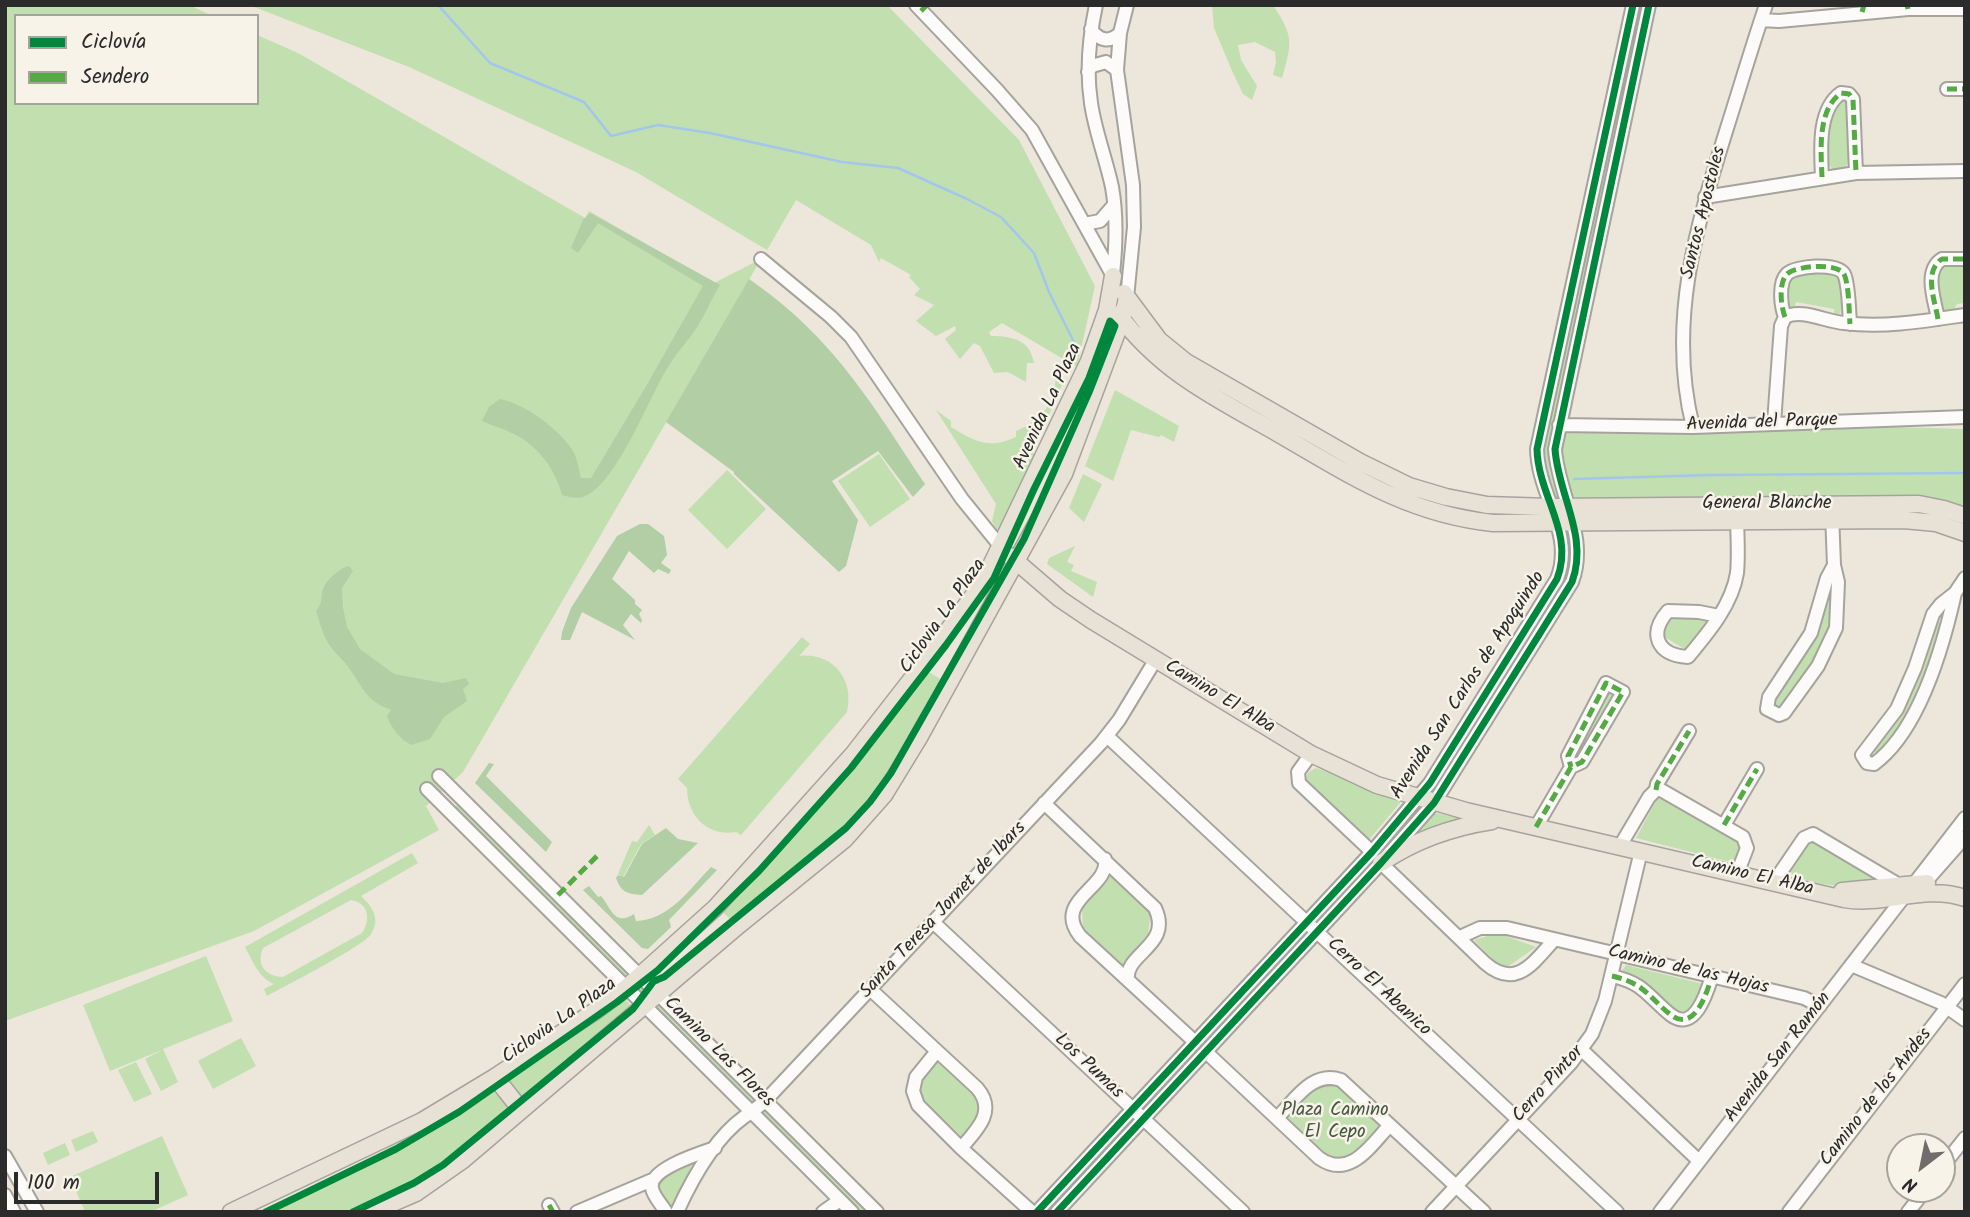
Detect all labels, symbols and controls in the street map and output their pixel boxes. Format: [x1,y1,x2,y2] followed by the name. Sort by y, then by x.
[14,14,259,105] legend
[81,26,146,59] text: Ciclovía
[81,61,149,94] text: Sendero
[1678,145,1732,281] street label: Santos Apostoles
[1010,340,1088,474] street label: Avenida La Plaza
[1686,410,1838,438] street label: Avenida del Parque
[1702,494,1832,516] street label: General Blanche
[896,555,992,679] street label: Ciclovia La Plaza
[1387,568,1551,804] street label: Avenida San Carlos de Apoquindo
[1160,656,1278,740] street label: Camino El Alba
[856,818,1032,1004] street label: Santa Teresa Jornet de Ibars
[1689,852,1815,902] street label: Camino El Alba
[1321,934,1435,1042] street label: Cerro El Abanico
[1605,941,1771,1001] street label: Camino de las Hojas
[498,974,622,1070] street label: Ciclovia La Plaza
[1721,988,1837,1128] street label: Avenida San Ramón
[658,993,778,1113] street label: Camino Las Flores
[1816,1025,1938,1171] street label: Camino de los Andes
[1049,1029,1127,1105] street label: Los Pumas
[1508,1042,1590,1128] street label: Cerro Pintor
[1281,1101,1389,1145] park label: Plaza Camino El Cepo
[1886,1133,1956,1203] north arrow
[18,1158,163,1202] scale bar
[27,1167,80,1200] text: 100 m
[1898,1168,1924,1200] text: N

